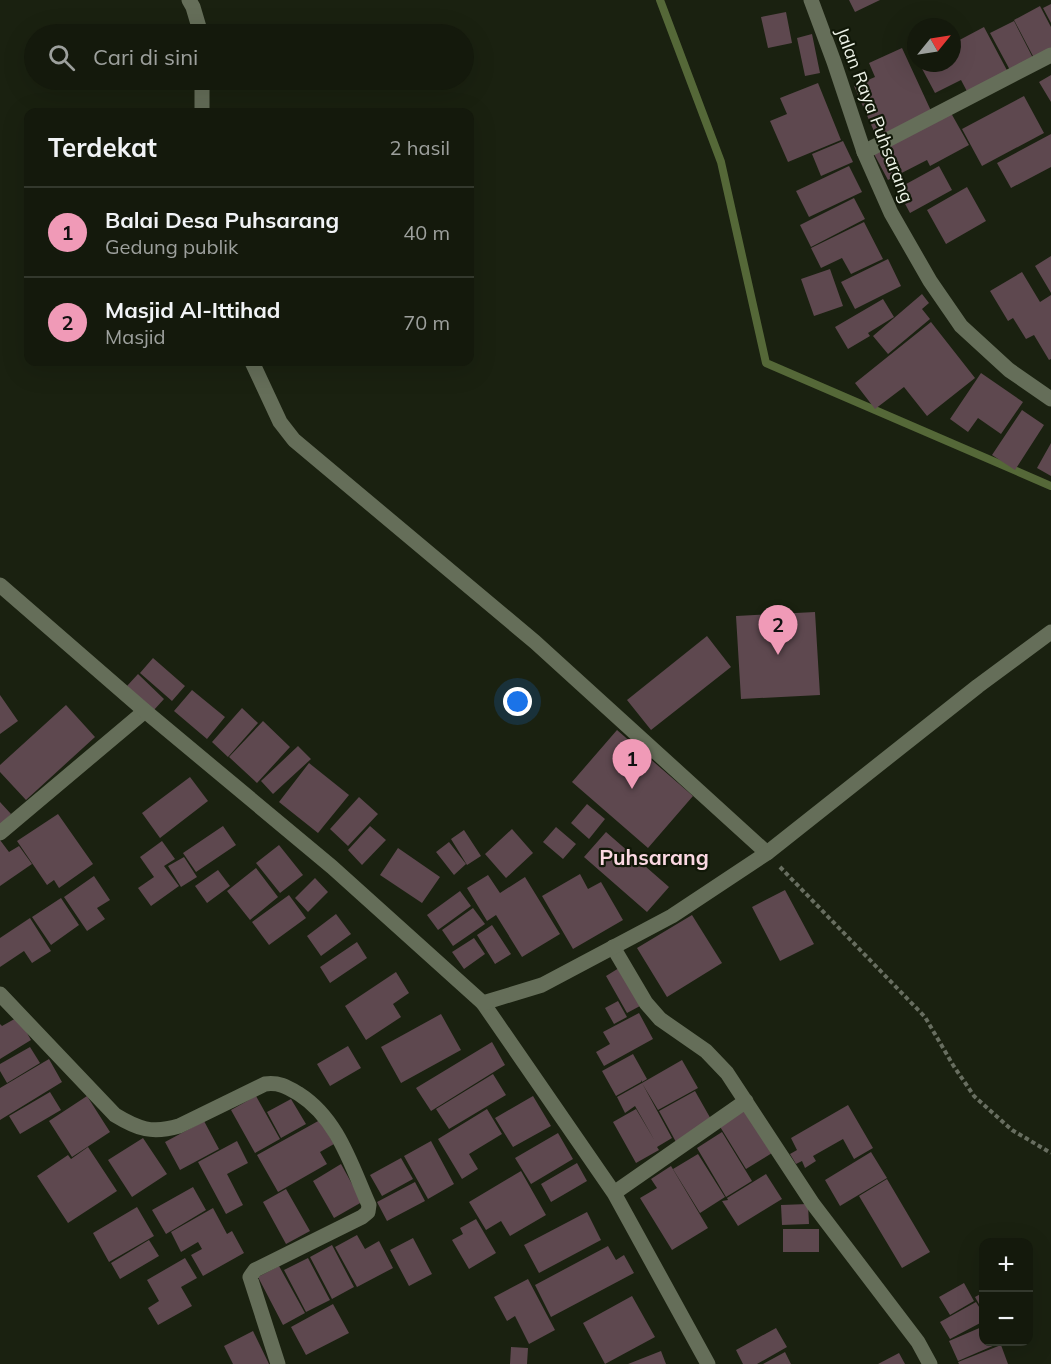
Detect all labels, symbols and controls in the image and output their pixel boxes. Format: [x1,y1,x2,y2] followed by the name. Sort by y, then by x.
[907,18,961,72] north arrow
[24,24,474,90] search box
[831,24,919,206] street label: Jalan Raya Puhsarang
[45,41,78,74] icon: search
[93,43,198,71] text: Cari di sini
[48,131,157,164] text: Terdekat
[390,135,450,160] text: 2 hasil
[105,206,339,234] text: Balai Desa Puhsarang
[62,220,74,245] text: 1
[403,220,450,245] text: 40 m
[105,234,238,259] text: Gedung publik
[105,296,280,324] text: Masjid Al-Ittihad
[62,310,74,335] text: 2
[403,310,450,335] text: 70 m
[105,324,166,349] text: Masjid
[758,606,798,655] pin: 2
[503,687,532,716] your location
[612,740,652,789] pin: 1
[599,844,709,870] district label: Puhsarang
[979,1238,1033,1346] map controls
[979,1238,1033,1292] button: +
[979,1292,1033,1346] button: −

